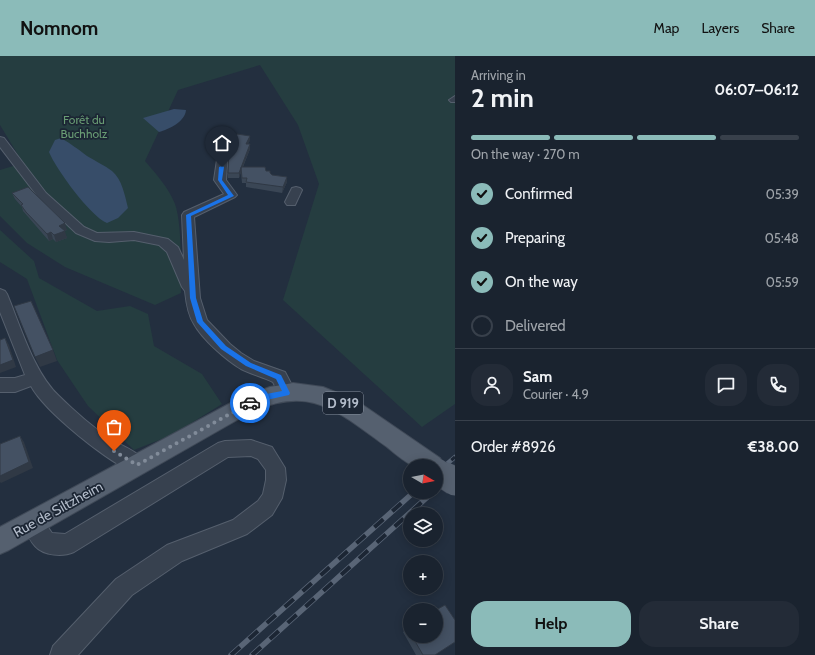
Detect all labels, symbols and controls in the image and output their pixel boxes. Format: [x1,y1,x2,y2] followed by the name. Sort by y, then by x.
[20,17,98,40] text: Nomnom
[654,19,679,37] text: Map
[701,19,739,37] text: Layers
[761,19,795,37] text: Share
[471,67,526,83] text: Arriving in
[715,81,799,99] text: 06:07–06:12
[471,82,534,114] text: 2 min
[61,112,108,141] park label: Forêt du Buchholz
[205,126,239,167] pin
[211,132,233,154] icon: home
[471,146,580,162] text: On the way · 270 m
[471,183,493,205] icon: check
[505,185,573,203] text: Confirmed
[766,186,799,202] text: 05:39
[471,227,493,249] icon: check
[505,229,565,247] text: Preparing
[765,230,799,246] text: 05:48
[471,271,493,293] icon: check
[505,273,578,291] text: On the way
[766,274,799,290] text: 05:59
[505,317,566,335] text: Delivered
[471,364,513,406] button: person
[705,364,747,406] button: chat
[757,364,799,406] button: phone
[523,368,552,386] text: Sam
[230,383,270,423] courier
[523,386,589,402] text: Courier · 4.9
[239,392,261,414] icon: car
[323,392,363,414] road number: D 919
[97,410,131,451] pin
[103,416,125,438] icon: bag
[471,438,556,456] text: Order #8926
[748,438,799,456] text: €38.00
[403,459,443,499] north arrow
[403,459,443,643] map controls
[10,477,106,541] street label: Rue de Siltzheim
[403,507,443,547] button: layers
[403,555,443,595] button: +
[471,601,631,647] button: Help
[639,601,799,647] button: Share
[403,603,443,643] button: −

